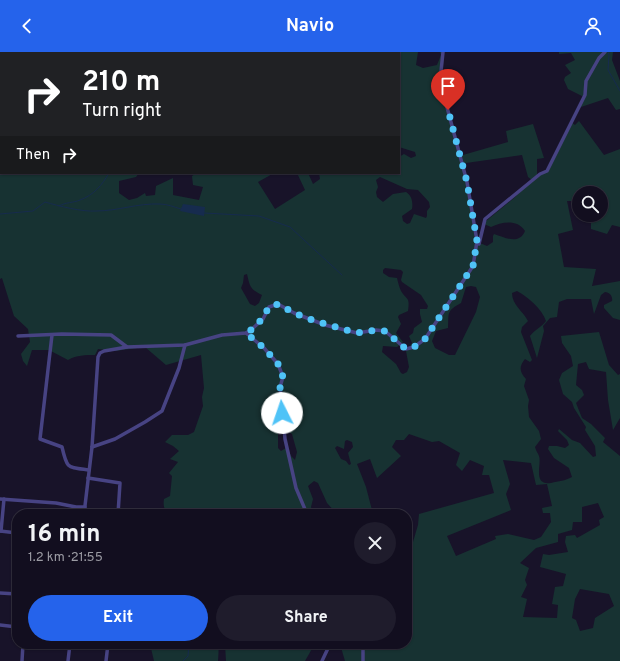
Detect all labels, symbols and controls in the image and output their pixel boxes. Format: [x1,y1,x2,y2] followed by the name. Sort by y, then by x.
[16,15,38,37] icon: back
[286,15,334,38] text: Navio
[582,15,604,37] icon: person
[82,65,160,101] text: 210 m
[16,68,68,120] icon: right
[431,69,465,110] pin
[437,75,459,97] icon: arrive
[82,100,162,123] text: Turn right
[58,144,80,166] icon: right
[16,146,50,165] text: Then
[572,186,608,222] map controls
[572,186,608,222] button: search
[261,392,303,434] position arrow
[28,520,100,550] text: 16 min
[354,522,396,564] button: close
[28,550,103,566] text: 1.2 km · 21:55
[28,595,208,641] button: Exit
[216,595,396,641] button: Share

